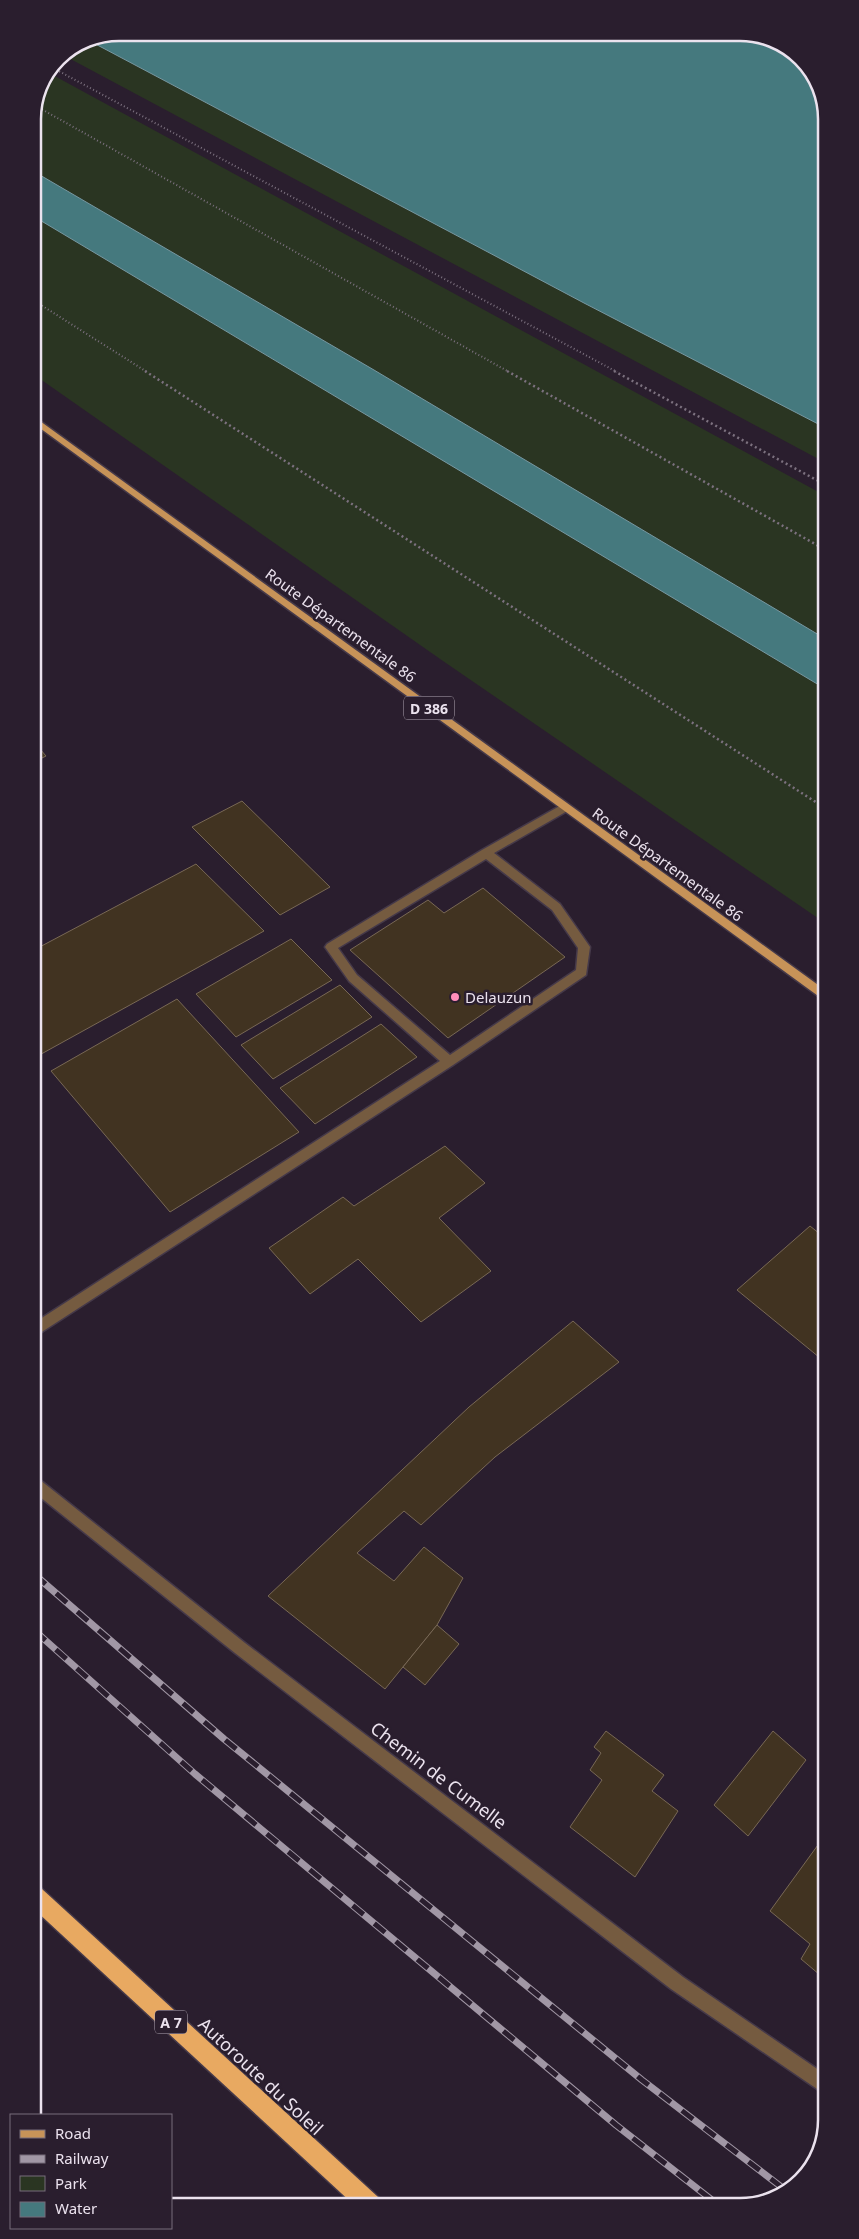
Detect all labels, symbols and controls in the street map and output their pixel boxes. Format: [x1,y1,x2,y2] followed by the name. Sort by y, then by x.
[262,564,420,686] street label: Route Départementale 86
[404,696,454,720] road number: D 386
[589,803,747,925] street label: Route Départementale 86
[465,987,532,1007] place label: Delauzun
[449,991,461,1003] marker: Delauzun
[366,1716,512,1834] street label: Chemin de Cumelle
[155,2010,187,2034] road number: A 7
[194,2012,328,2140] street label: Autoroute du Soleil
[10,2114,172,2229] legend
[55,2123,91,2143] text: Road
[55,2148,109,2168] text: Railway
[55,2173,87,2193] text: Park
[55,2198,97,2218] text: Water

